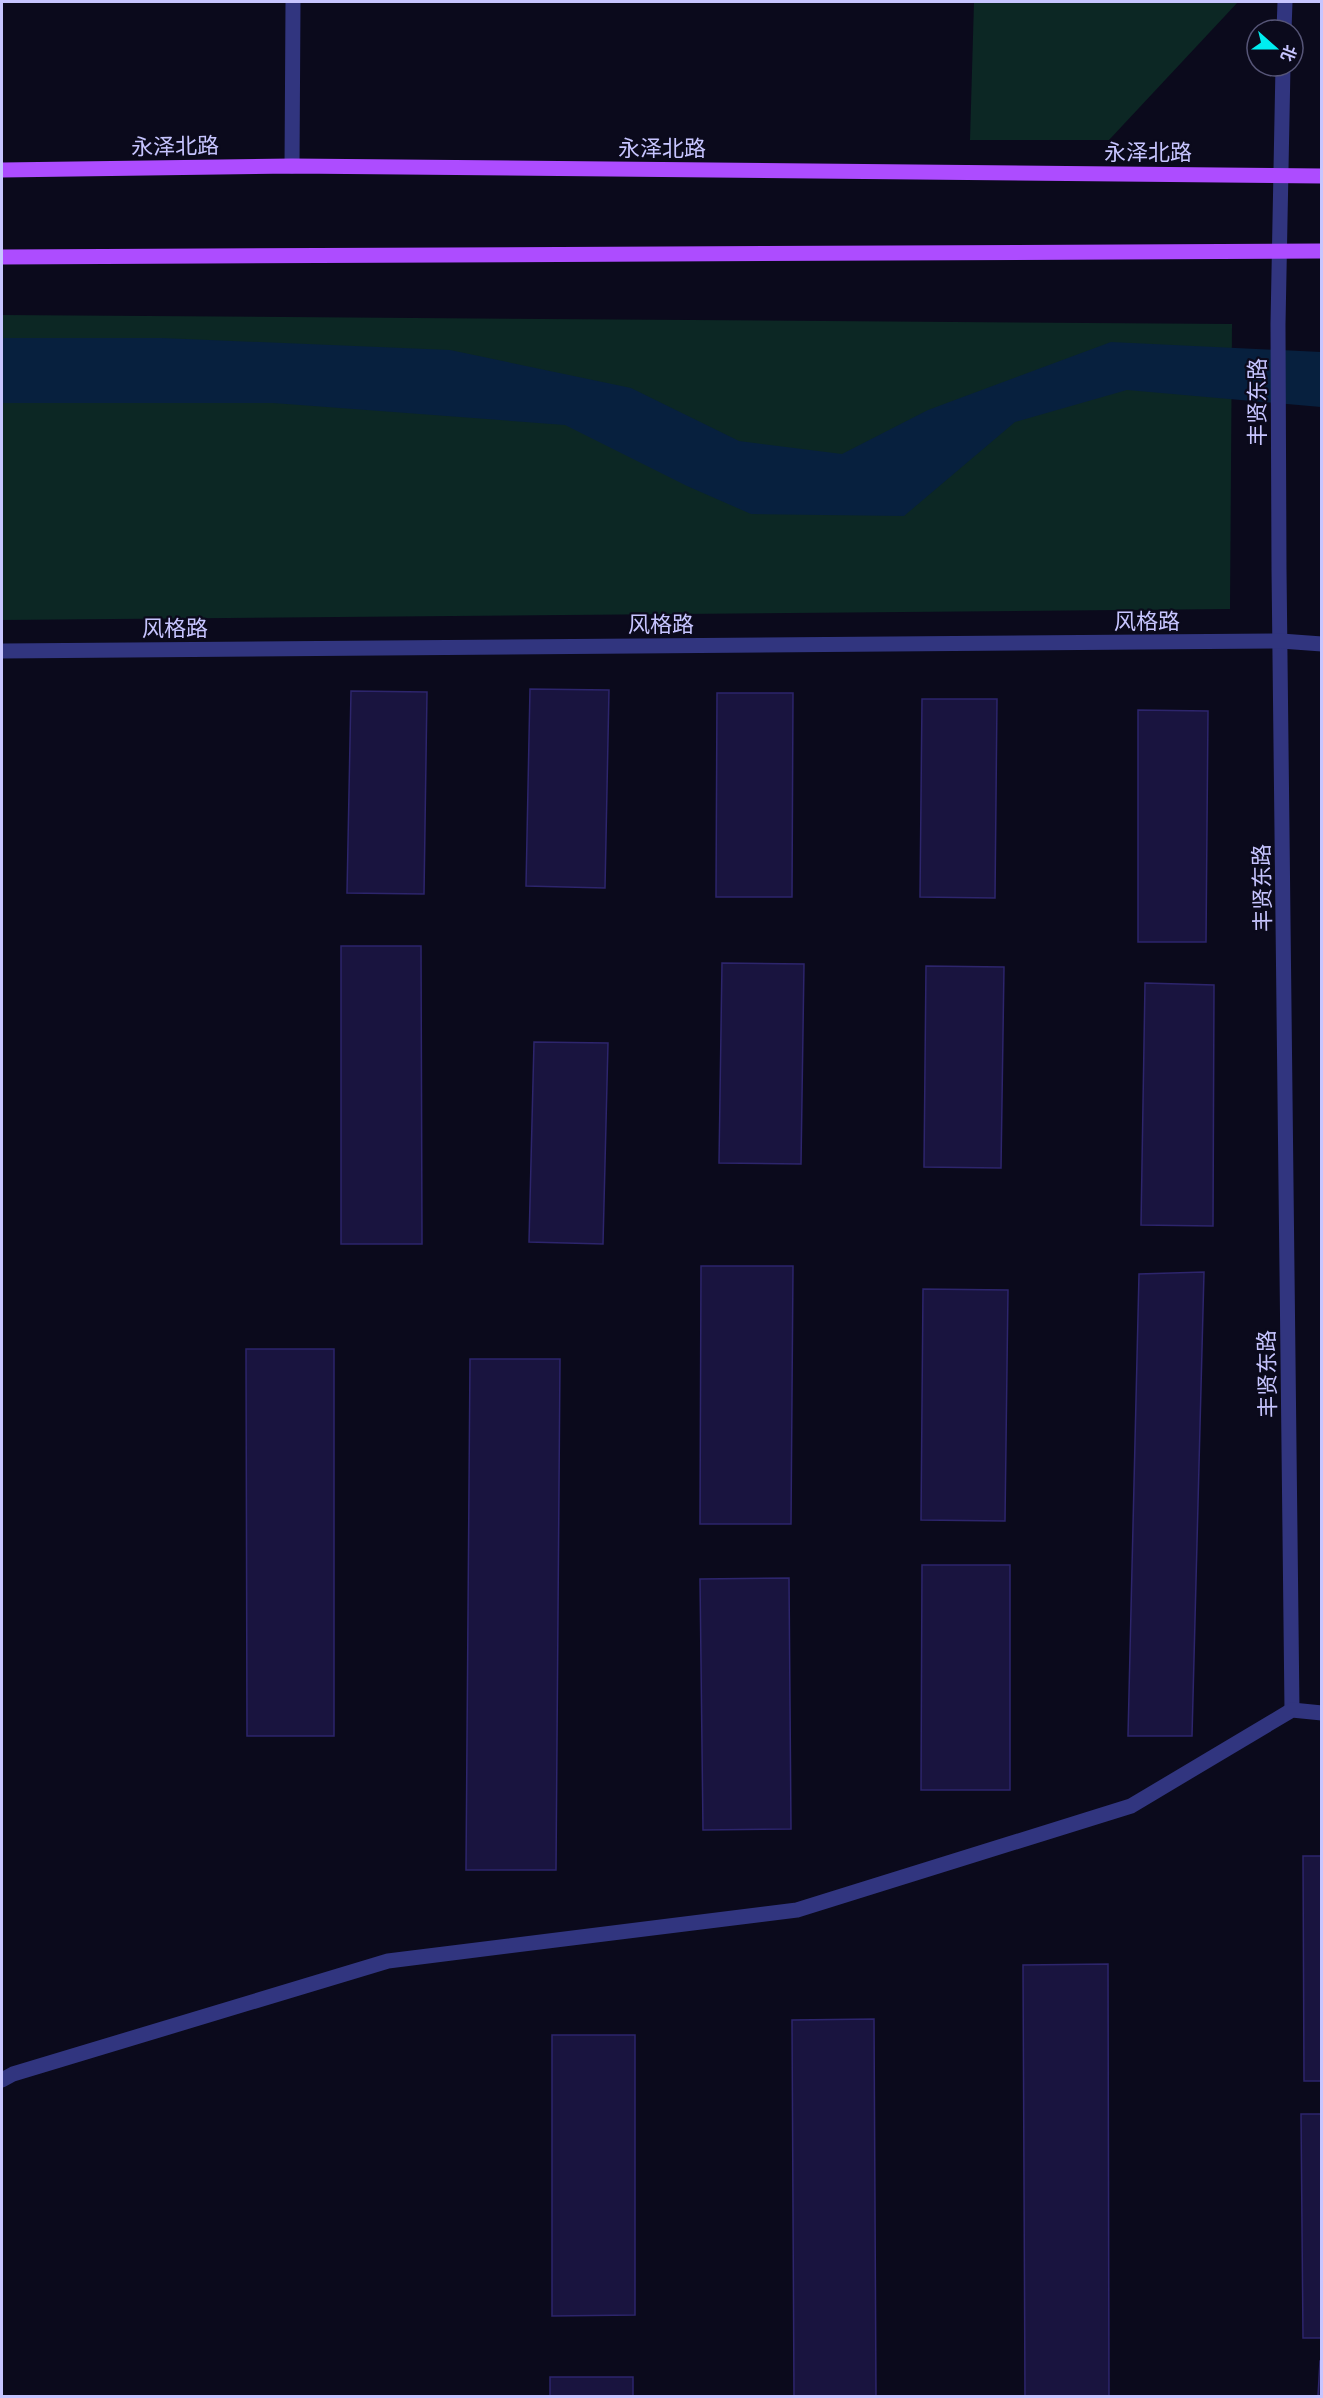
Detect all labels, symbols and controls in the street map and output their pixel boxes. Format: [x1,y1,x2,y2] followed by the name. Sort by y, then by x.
[1245,18,1305,78] north arrow
[1278,43,1301,64] text: 北
[131,131,219,159] street label: 永泽北路
[618,134,706,160] street label: 永泽北路
[1104,138,1192,164] street label: 永泽北路
[1243,358,1269,446] street label: 丰贤东路
[1114,607,1180,633] street label: 风格路
[628,610,694,636] street label: 风格路
[142,614,208,640] street label: 风格路
[1247,844,1275,932] street label: 丰贤东路
[1252,1330,1280,1418] street label: 丰贤东路

